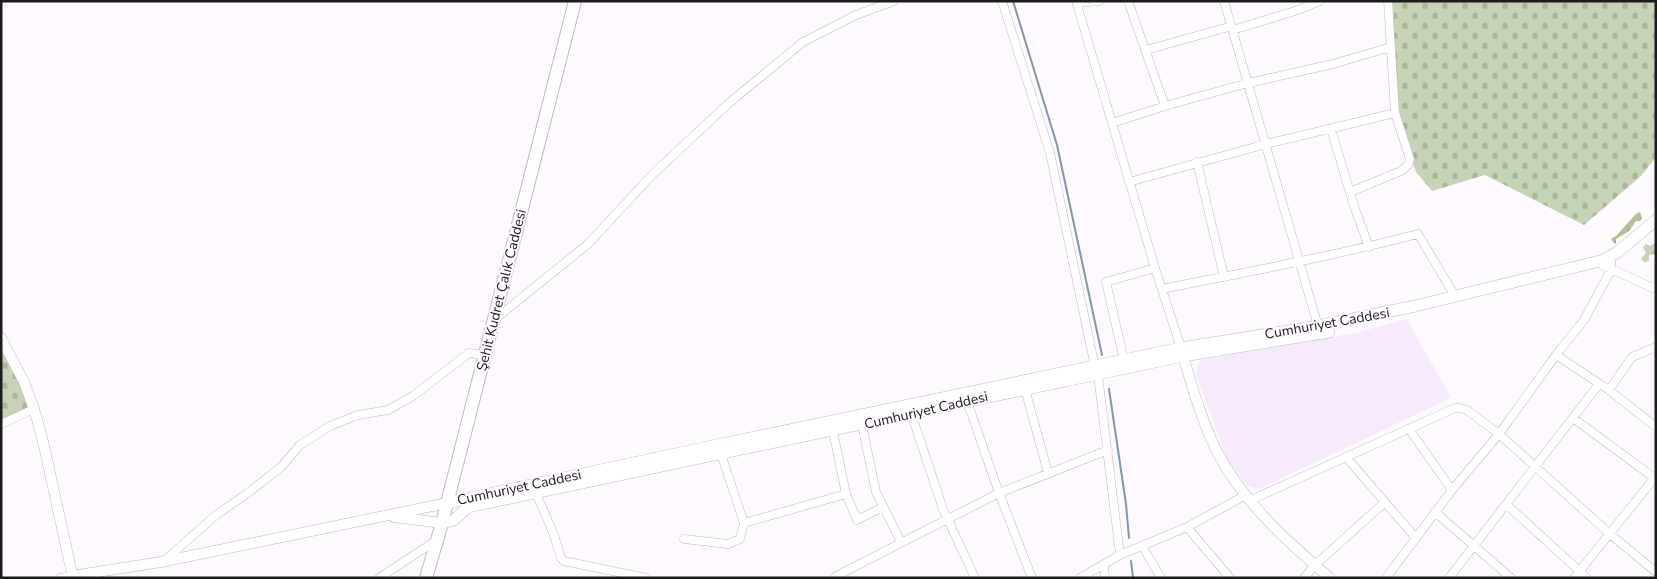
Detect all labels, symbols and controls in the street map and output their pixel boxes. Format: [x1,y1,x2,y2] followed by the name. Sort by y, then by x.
[472,207,531,373] street label: Şehit Kudret Çalık Caddesi
[1263,303,1391,344] street label: Cumhuriyet Caddesi
[862,387,990,434] street label: Cumhuriyet Caddesi
[455,465,583,510] street label: Cumhuriyet Caddesi

